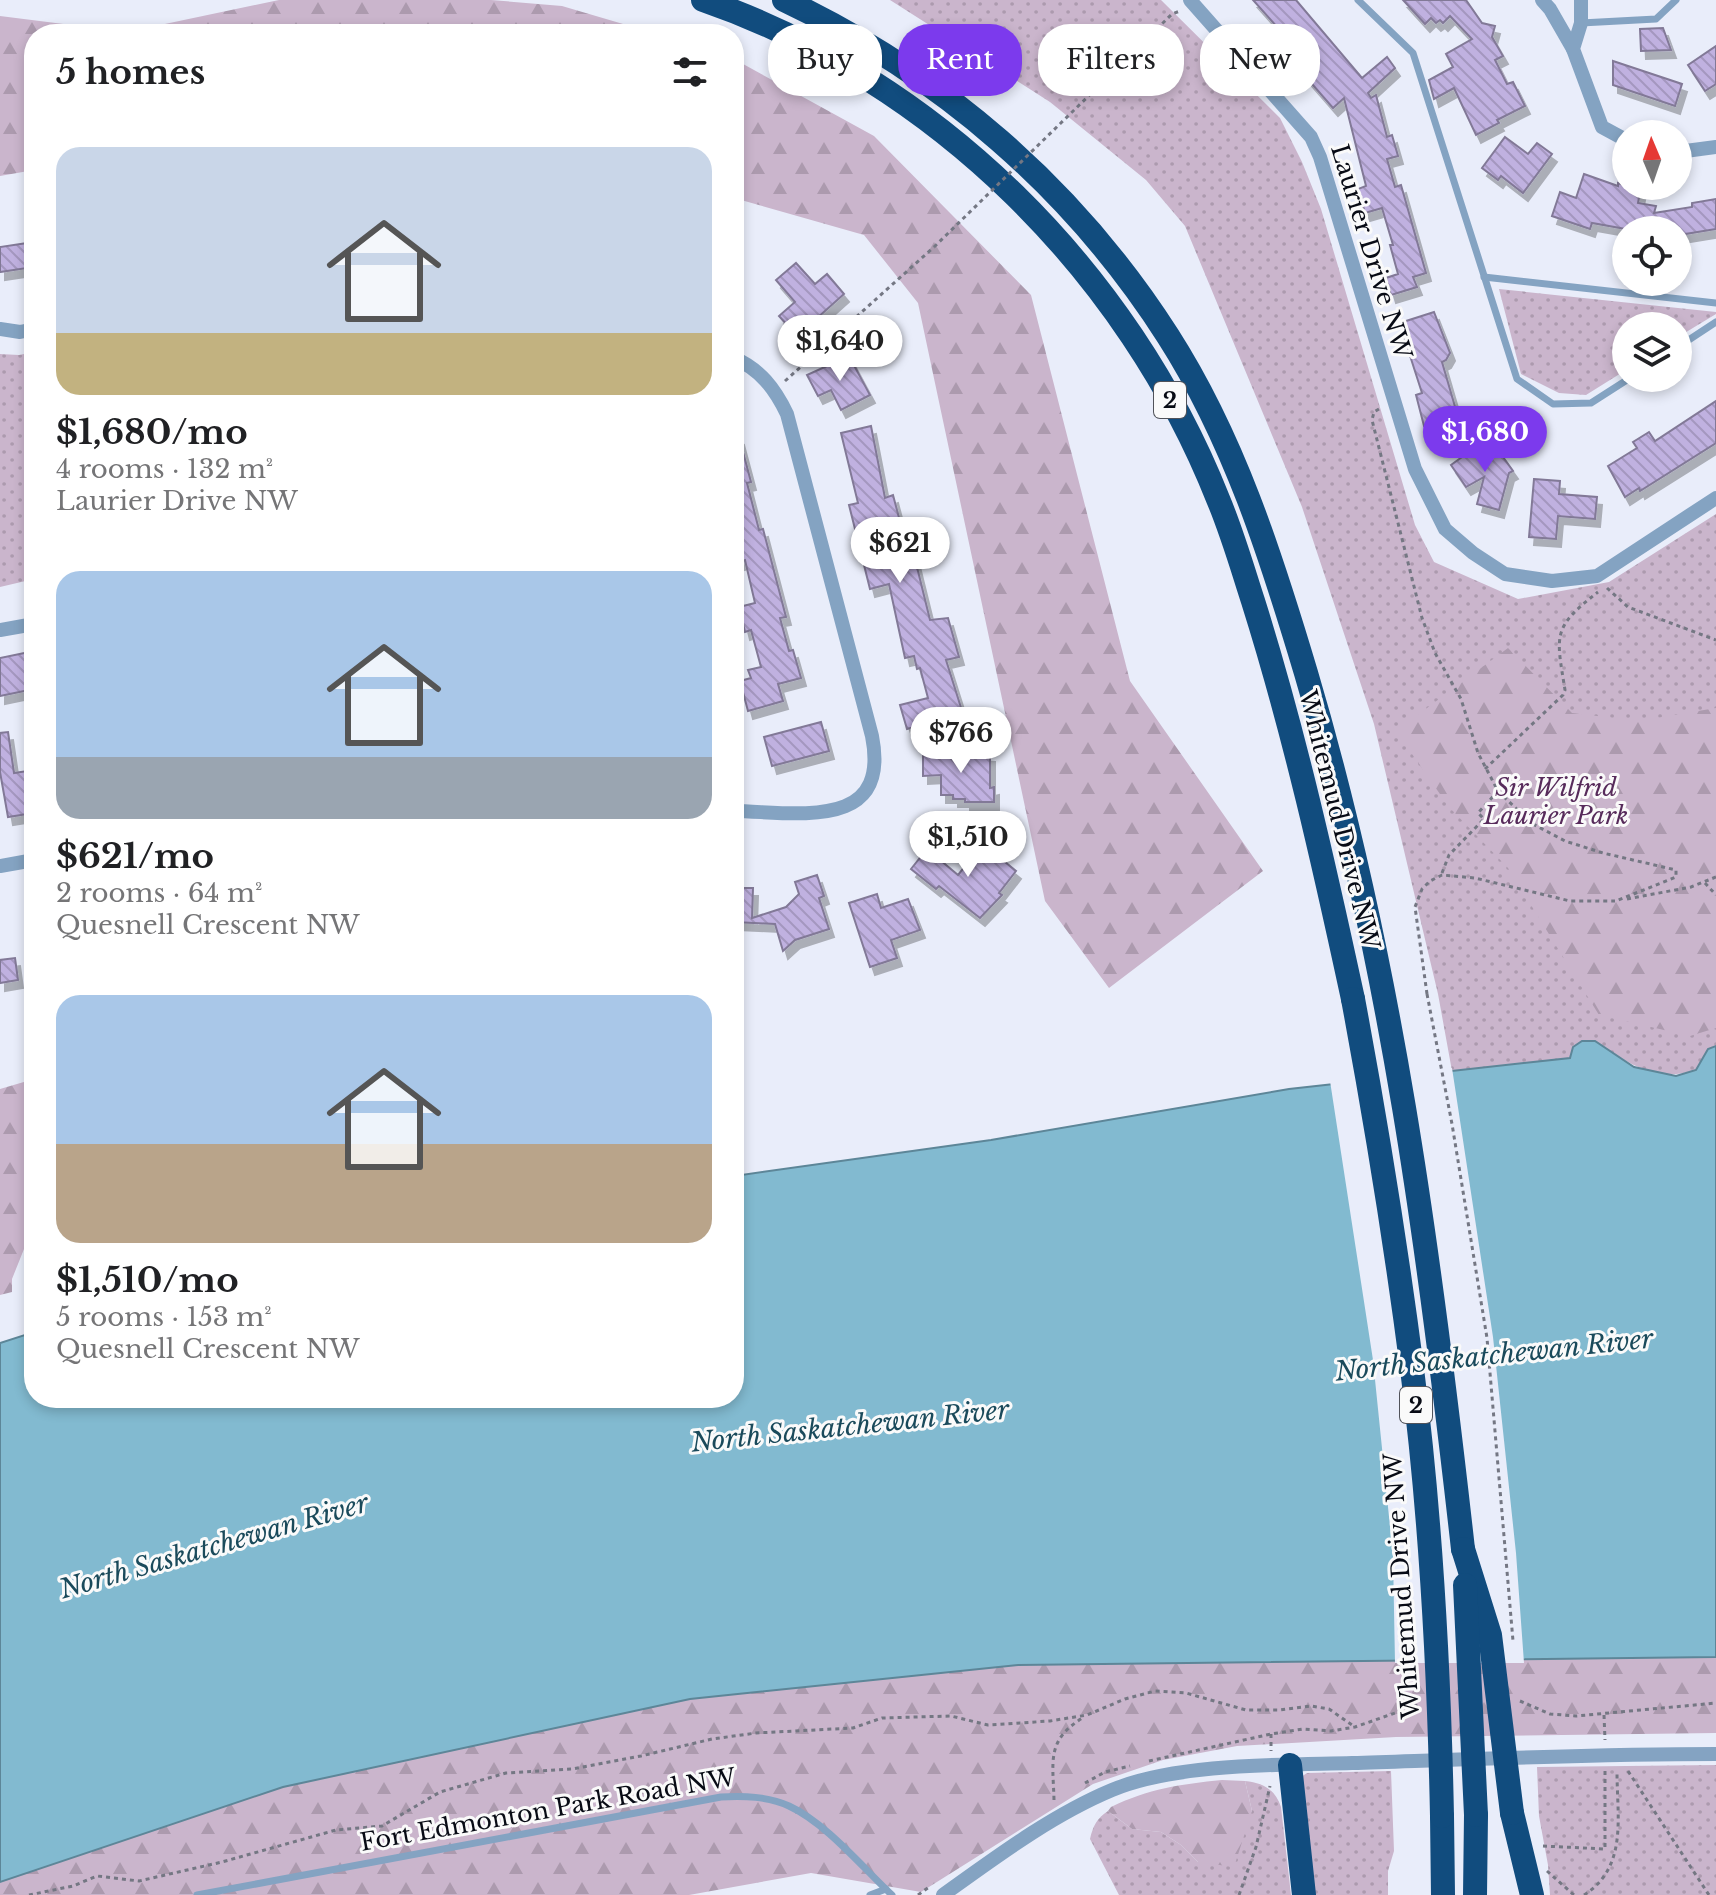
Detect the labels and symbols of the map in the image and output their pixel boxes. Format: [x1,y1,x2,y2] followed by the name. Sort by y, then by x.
[1612,120,1692,200] north arrow
[1325,141,1418,364] street label: Laurier Drive NW
[775,315,905,383] pin: $1,640
[1154,382,1186,418] road number: 2
[1420,406,1550,474] pin: $1,680
[853,517,947,585] pin: $621
[1293,686,1386,953] street label: Whitemud Drive NW
[914,707,1008,775] pin: $766
[1483,773,1628,830] park label: Sir Wilfrid Laurier Park
[903,811,1033,879] pin: $1,510
[1332,1322,1656,1388] water label: North Saskatchewan River
[1400,1387,1432,1423] road number: 2
[688,1393,1012,1459] water label: North Saskatchewan River
[1378,1451,1425,1721] street label: Whitemud Drive NW
[55,1486,373,1606] water label: North Saskatchewan River
[358,1762,739,1857] street label: Fort Edmonton Park Road NW

